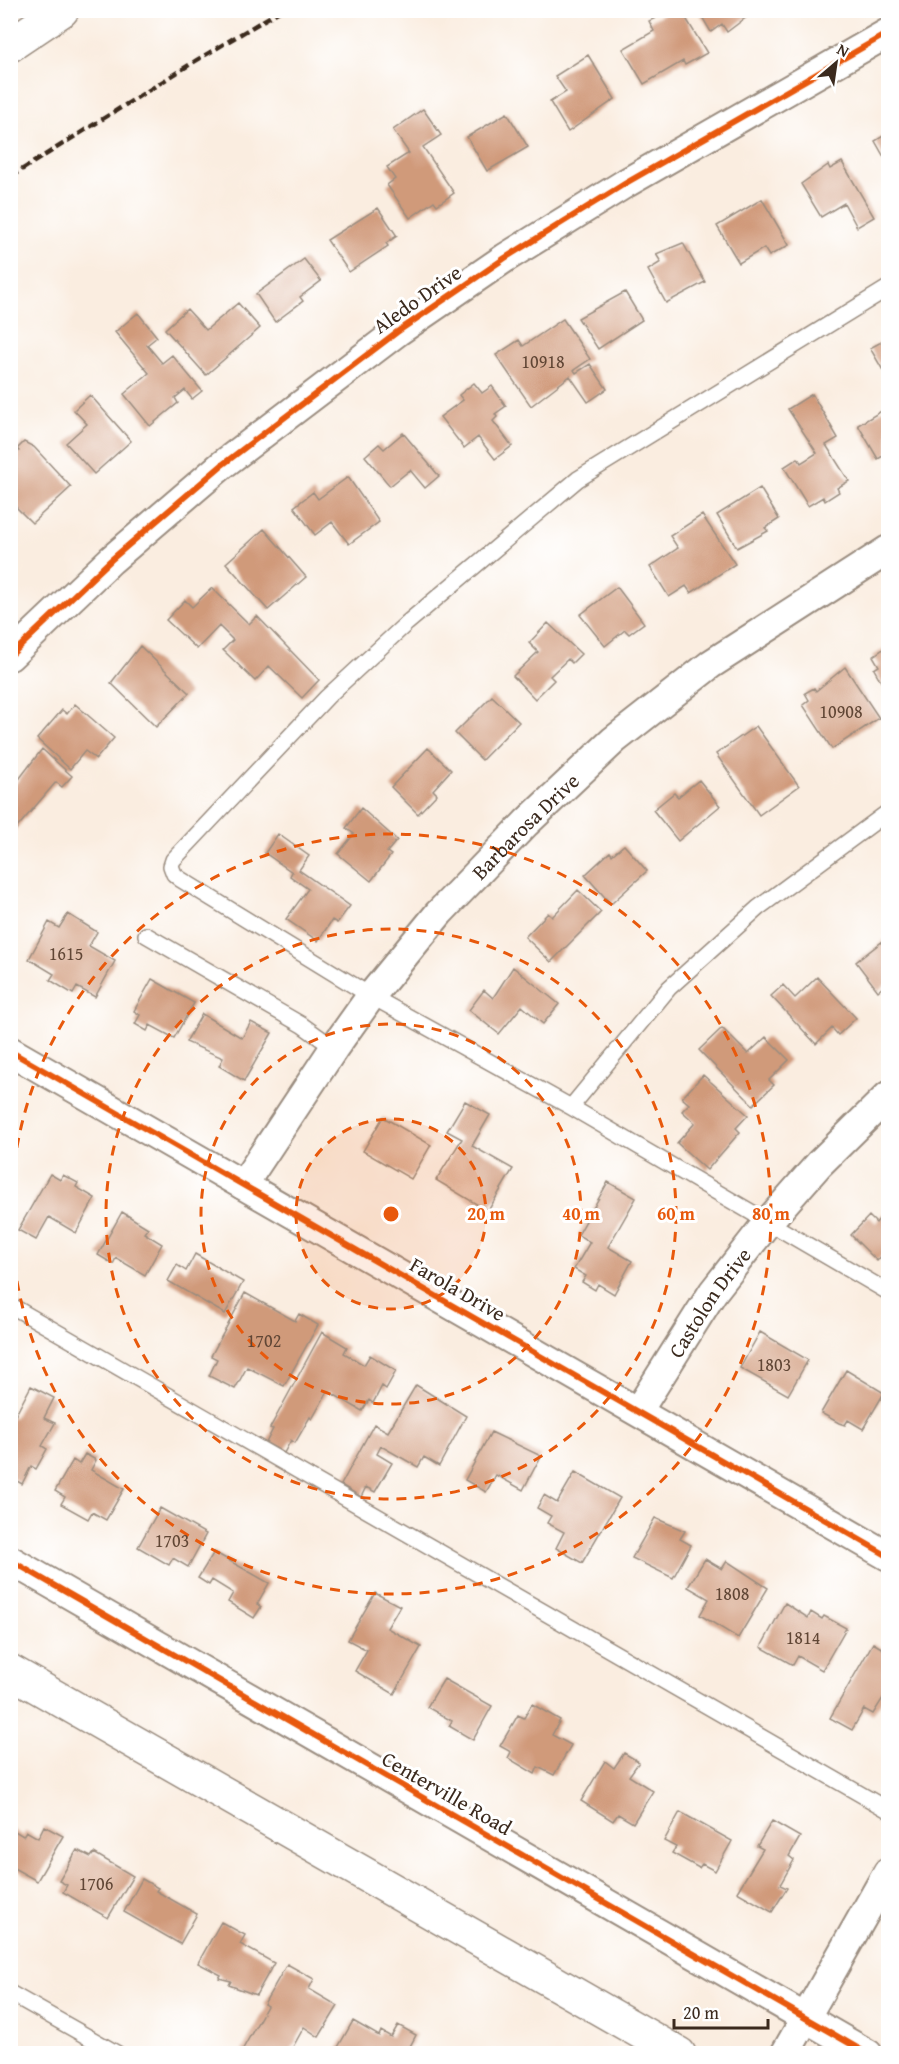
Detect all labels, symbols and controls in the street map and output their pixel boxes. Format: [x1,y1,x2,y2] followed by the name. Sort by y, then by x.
[806,33,866,93] north arrow
[833,37,854,63] text: N
[366,257,468,341] street label: Aledo Drive
[521,348,565,375] house number: 10918
[819,698,863,725] house number: 10908
[464,765,586,886] street label: Barbarosa Drive
[49,940,83,967] house number: 1615
[467,1200,506,1227] text: 20 m
[562,1200,601,1227] text: 40 m
[657,1200,696,1227] text: 60 m
[752,1200,791,1227] text: 80 m
[381,1204,401,1224] centre of rings
[660,1240,758,1363] street label: Castolon Drive
[404,1249,512,1329] street label: Farola Drive
[247,1327,281,1354] house number: 1702
[757,1351,791,1378] house number: 1803
[155,1527,189,1554] house number: 1703
[715,1580,749,1607] house number: 1808
[786,1624,820,1651] house number: 1814
[376,1743,518,1843] street label: Centerville Road
[79,1870,113,1897] house number: 1706
[674,1992,768,2030] scale bar
[683,1999,719,2026] text: 20 m

